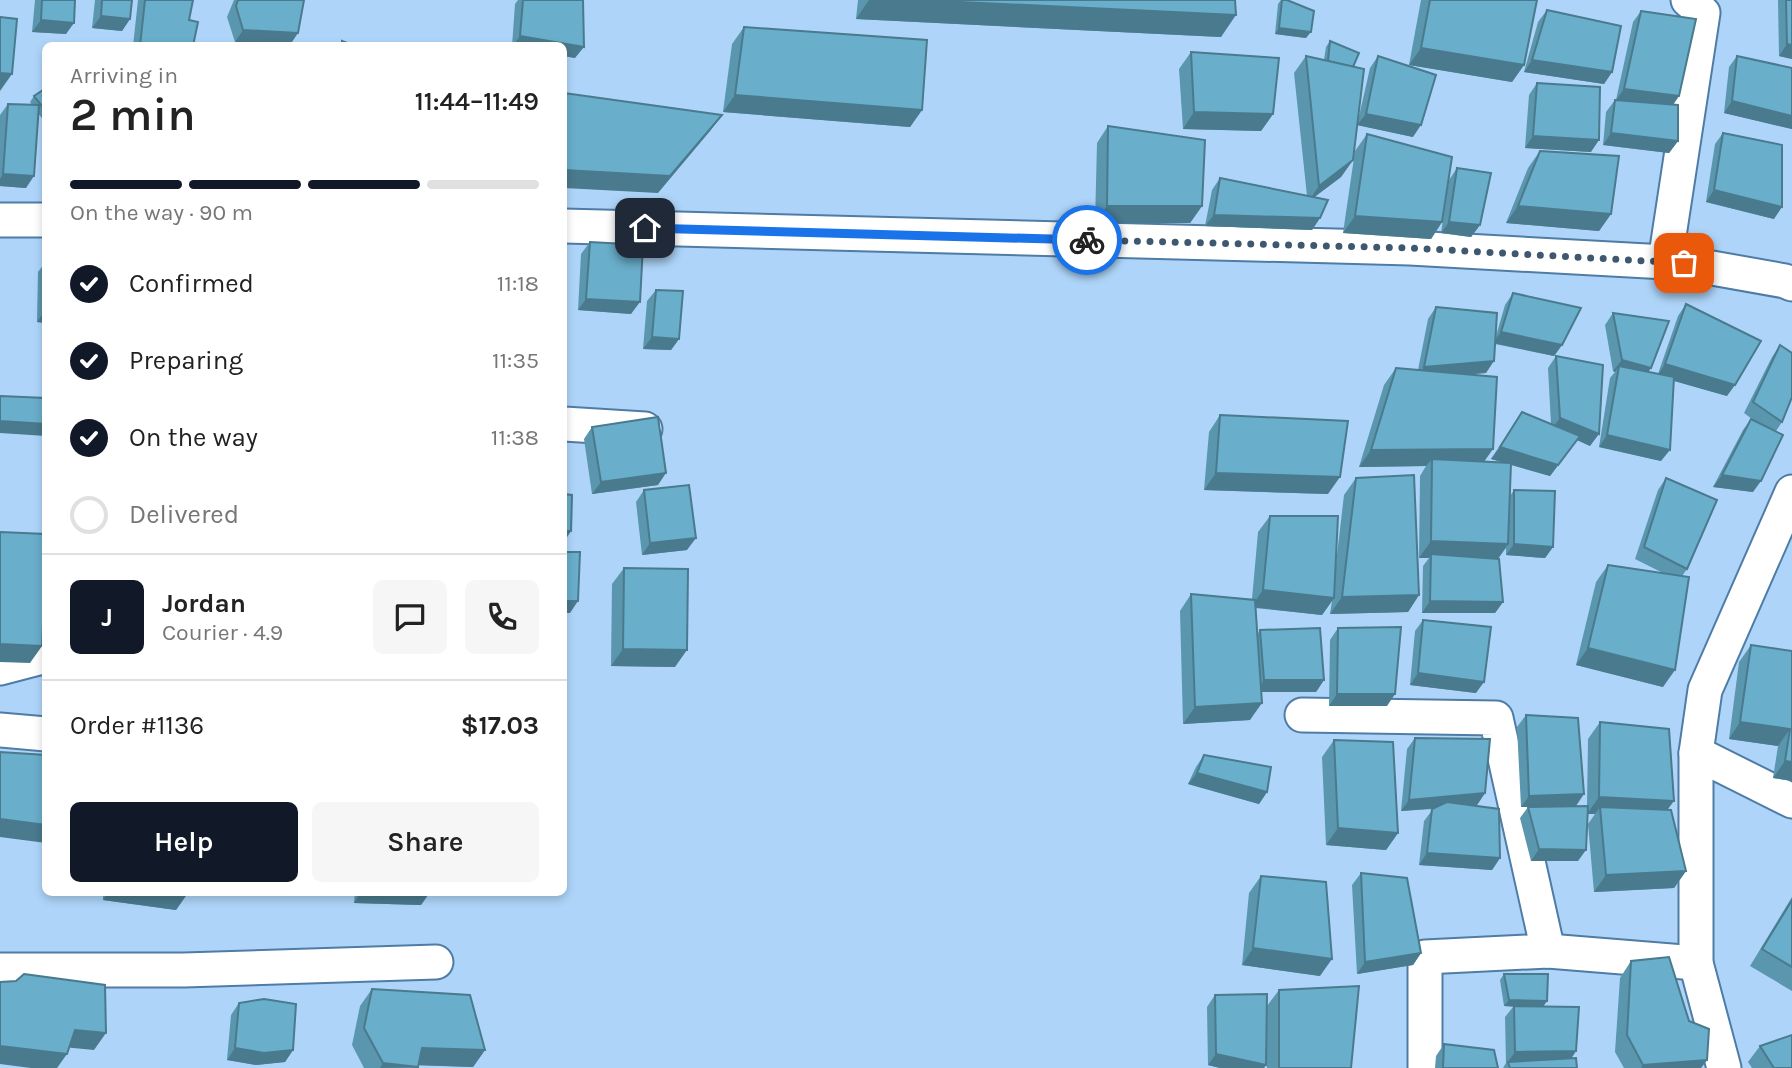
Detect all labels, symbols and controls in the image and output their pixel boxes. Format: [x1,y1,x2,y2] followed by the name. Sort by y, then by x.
[70,62,178,89] text: Arriving in
[415,86,539,117] text: 11:44–11:49
[70,88,196,142] text: 2 min
[615,198,675,258] pin
[70,199,253,226] text: On the way · 90 m
[1052,205,1122,275] courier
[626,209,664,247] icon: home
[1068,221,1106,259] icon: bike
[1654,233,1714,293] pin
[1665,244,1703,282] icon: bag
[70,265,108,303] icon: check
[129,268,254,299] text: Confirmed
[497,270,539,297] text: 11:18
[70,342,108,380] icon: check
[129,345,243,376] text: Preparing
[492,347,539,374] text: 11:35
[70,419,108,457] icon: check
[129,422,258,453] text: On the way
[491,424,539,451] text: 11:38
[129,499,239,530] text: Delivered
[373,580,447,654] button: chat
[465,580,539,654] button: phone
[162,588,246,619] text: Jordan
[101,602,113,633] text: J
[162,619,283,646] text: Courier · 4.9
[70,710,204,741] text: Order #1136
[461,710,539,741] text: $17.03
[70,802,298,882] button: Help
[312,802,539,882] button: Share

